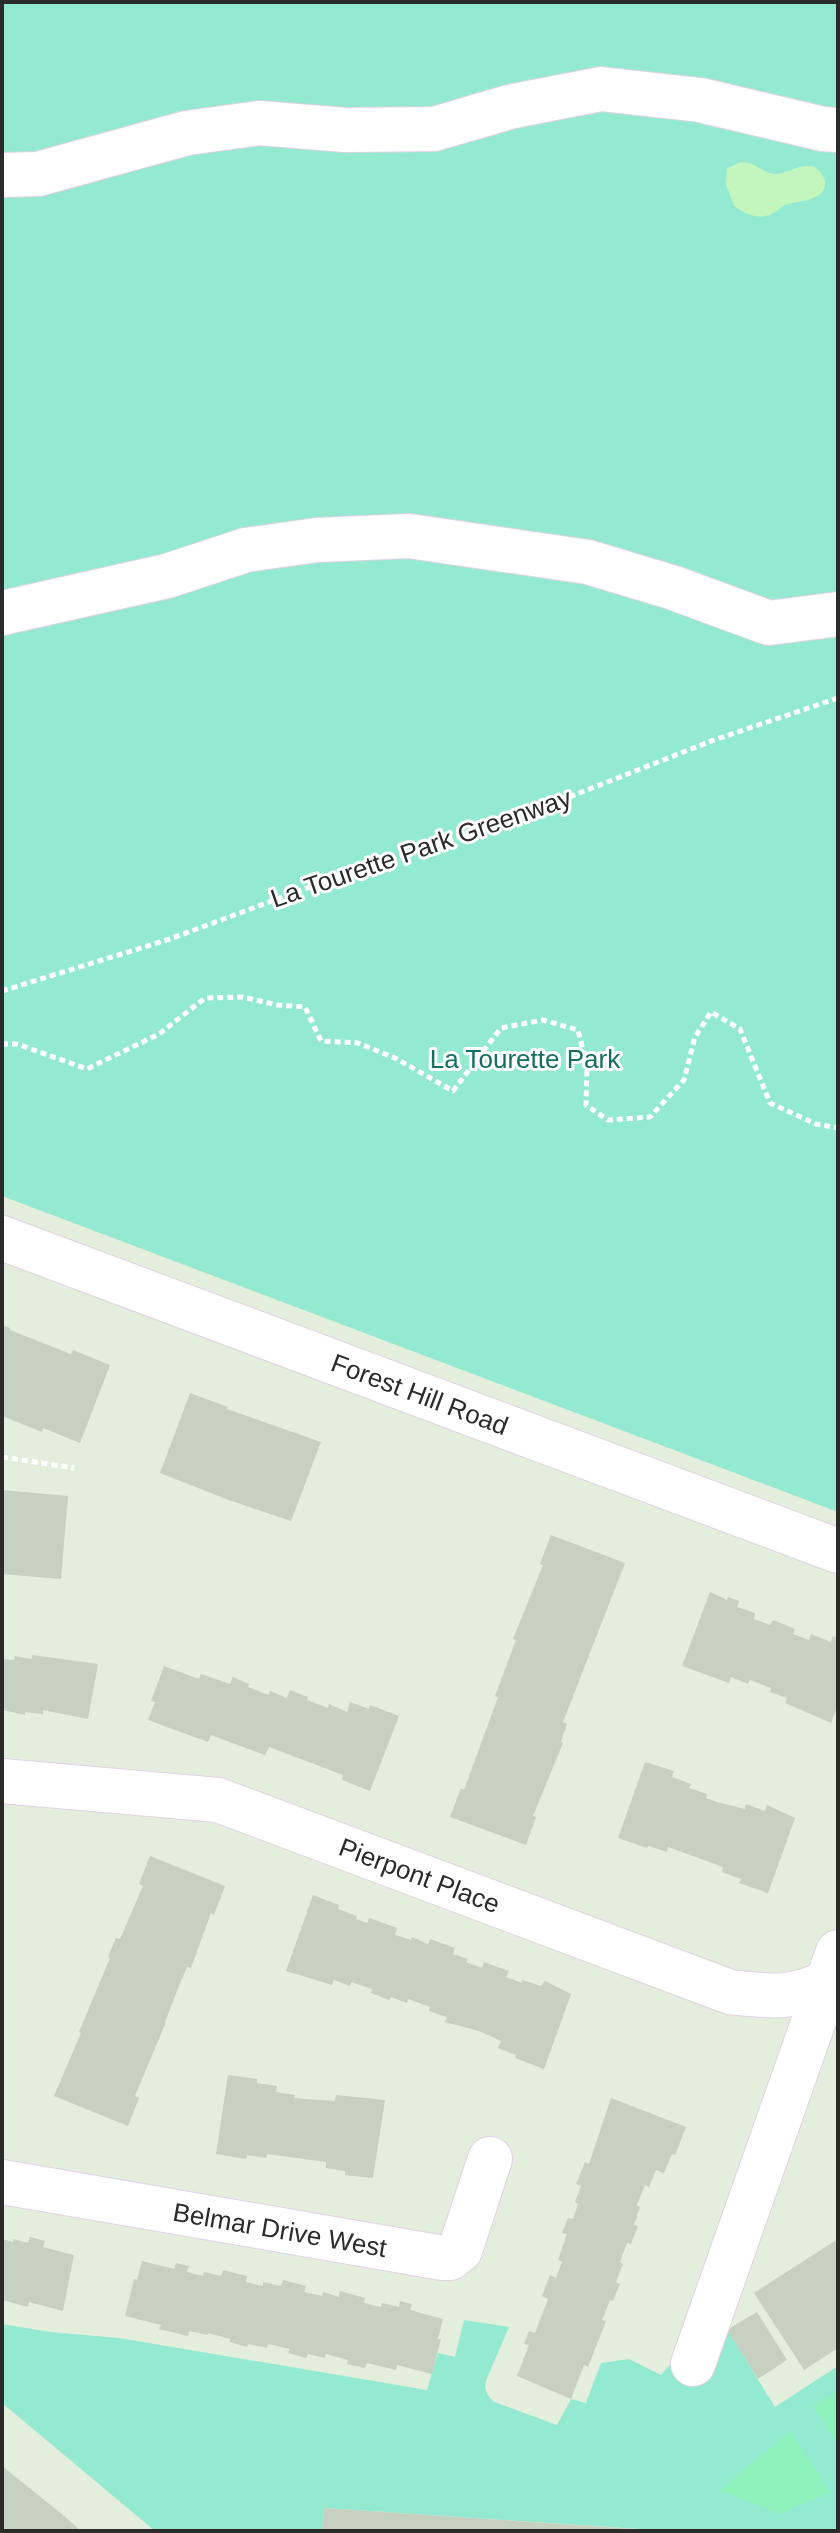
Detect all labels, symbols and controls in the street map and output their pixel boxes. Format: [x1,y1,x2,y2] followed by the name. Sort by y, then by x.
[267,782,575,914] street label: La Tourette Park Greenway
[430,1044,621,1074] park label: La Tourette Park
[327,1348,512,1441] street label: Forest Hill Road
[335,1832,504,1919] street label: Pierpont Place
[171,2197,390,2263] street label: Belmar Drive West

